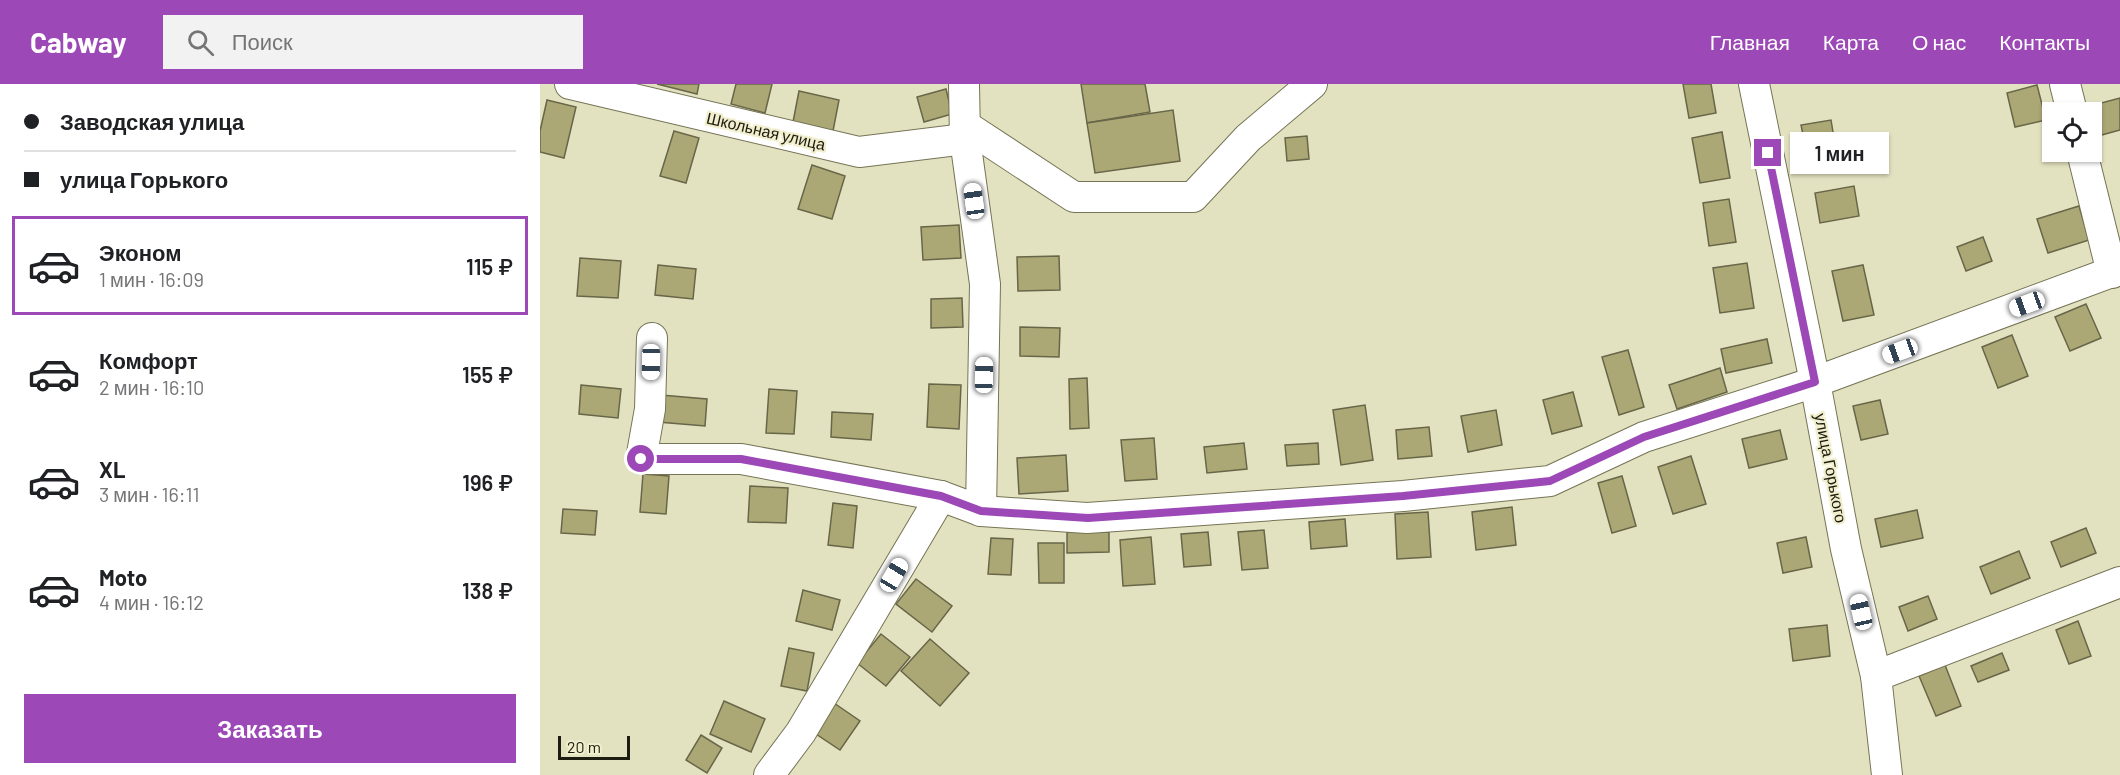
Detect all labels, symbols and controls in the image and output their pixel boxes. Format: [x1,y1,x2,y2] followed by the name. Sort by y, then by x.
[163,15,583,69] search box
[30,25,127,59] text: Cabway
[184,26,217,59] icon: search
[232,28,293,54] text: Поиск
[1710,29,1790,54] text: Главная
[1823,29,1879,54] text: Карта
[1912,29,1966,54] text: О нас
[1999,29,2090,54] text: Контакты
[2042,102,2102,162] map controls
[2042,102,2102,162] button: locate
[60,108,244,134] text: Заводская улица
[705,108,828,153] street label: Школьная улица
[1789,132,1888,174] callout: 1 мин
[1754,139,1781,166] route end
[1814,141,1865,165] text: 1 мин
[60,166,228,192] text: улица Горького
[963,182,985,220] car
[27,239,81,293] icon: car
[99,239,182,265] text: Эконом
[466,253,513,279] text: 115 ₽
[99,267,204,291] text: 1 мин · 16:09
[2007,289,2047,319] car
[1880,336,1920,366] car
[642,344,660,380] car
[27,347,81,401] icon: car
[99,347,198,373] text: Комфорт
[975,357,993,393] car
[462,361,513,387] text: 155 ₽
[99,375,204,399] text: 2 мин · 16:10
[1812,411,1851,524] street label: улица Горького
[627,445,654,472] route start
[27,455,81,509] icon: car
[99,456,125,482] text: XL
[462,469,513,495] text: 196 ₽
[99,482,200,506] text: 3 мин · 16:11
[877,555,911,595] car
[27,563,81,617] icon: car
[99,564,147,590] text: Moto
[462,577,513,603] text: 138 ₽
[99,590,204,614] text: 4 мин · 16:12
[1848,592,1874,632] car
[24,694,516,763] button: Заказать
[558,733,630,760] scale bar
[567,737,601,756] text: 20 m

